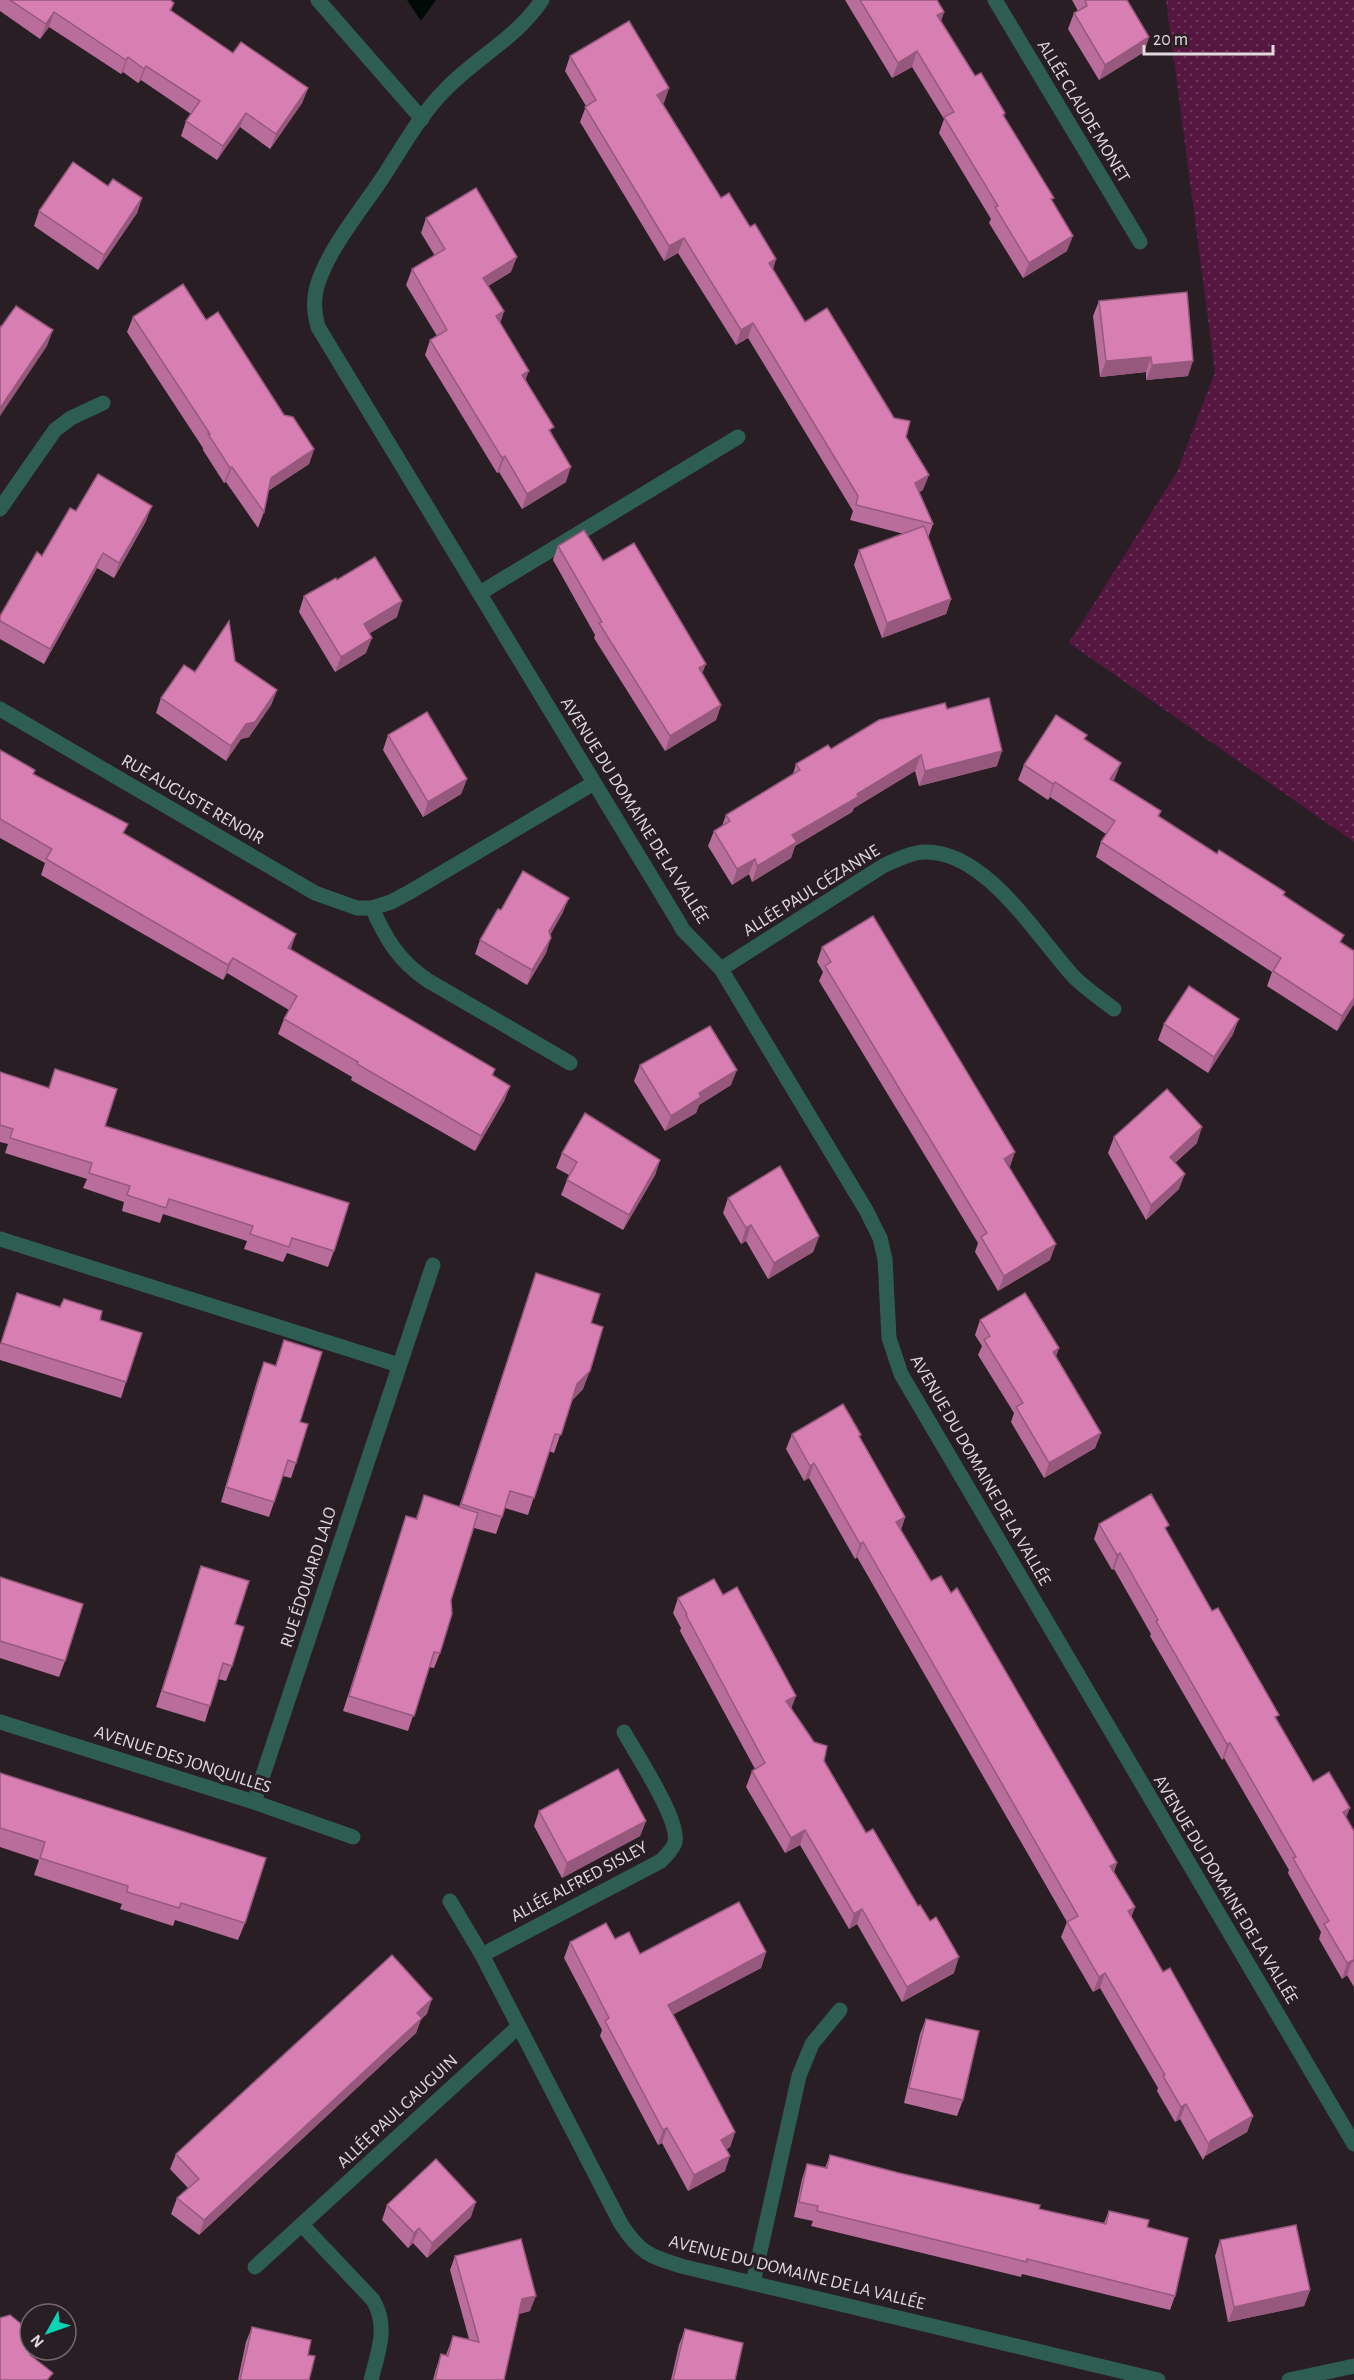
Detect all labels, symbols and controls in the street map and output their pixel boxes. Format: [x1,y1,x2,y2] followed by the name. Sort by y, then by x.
[1144,18,1273,56] scale bar
[1153,31,1188,49] text: 20 m
[1034,36,1135,186] street label: ALLÉE CLAUDE MONET
[557,693,714,927] street label: AVENUE DU DOMAINE DE LA VALLÉE
[118,752,267,848] street label: RUE AUGUSTE RENOIR
[739,839,883,940] street label: ALLÉE PAUL CÉZANNE
[907,1351,1056,1589] street label: AVENUE DU DOMAINE DE LA VALLÉE
[275,1504,340,1650] street label: RUE ÉDOUARD LALO
[92,1723,273,1797] street label: AVENUE DES JONQUILLES
[1150,1771,1303,2007] street label: AVENUE DU DOMAINE DE LA VALLÉE
[507,1835,651,1926] street label: ALLÉE ALFRED SISLEY
[332,2049,461,2172] street label: ALLÉE PAUL GAUGUIN
[667,2230,928,2314] street label: AVENUE DU DOMAINE DE LA VALLÉE
[18,2302,78,2362] north arrow
[28,2332,47,2350] text: N

